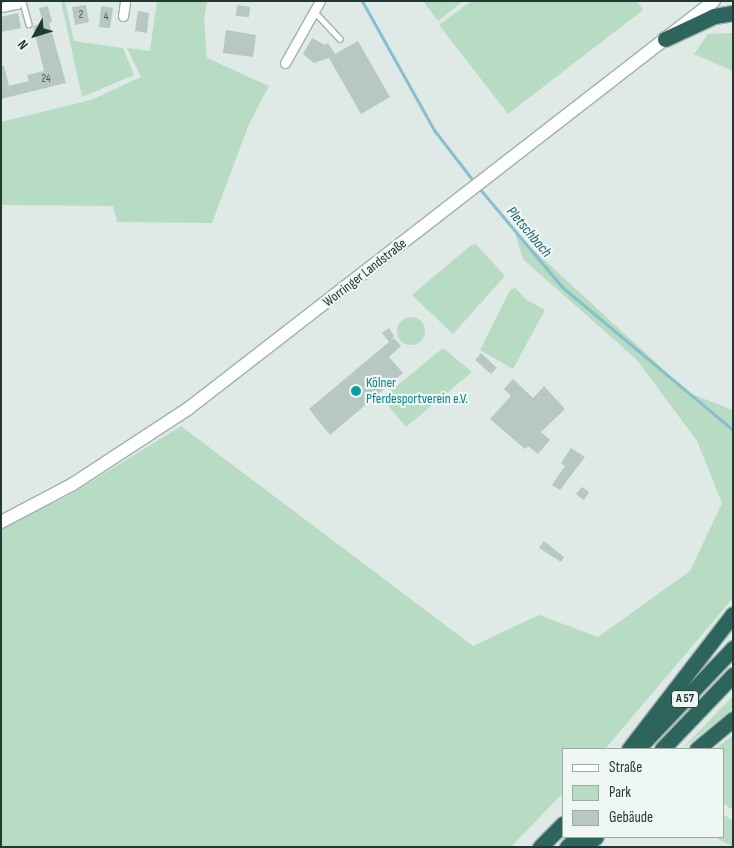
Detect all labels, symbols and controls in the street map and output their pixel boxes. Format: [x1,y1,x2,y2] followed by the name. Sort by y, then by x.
[79,8,83,22] house number: 2
[10,10,60,60] north arrow
[104,10,108,24] house number: 4
[14,37,32,53] text: N
[41,72,51,86] house number: 24
[503,203,555,261] water label: Pletschbach
[320,235,410,311] street label: Worringer Landstraße
[366,375,468,408] place label: Kölner Pferdesportverein e.V.
[350,385,362,397] marker: Kölner Pferdesportverein e.V.
[670,690,700,709] road number: A 57
[562,748,724,838] legend
[609,758,642,777] text: Straße
[609,783,631,802] text: Park
[609,808,653,827] text: Gebäude

